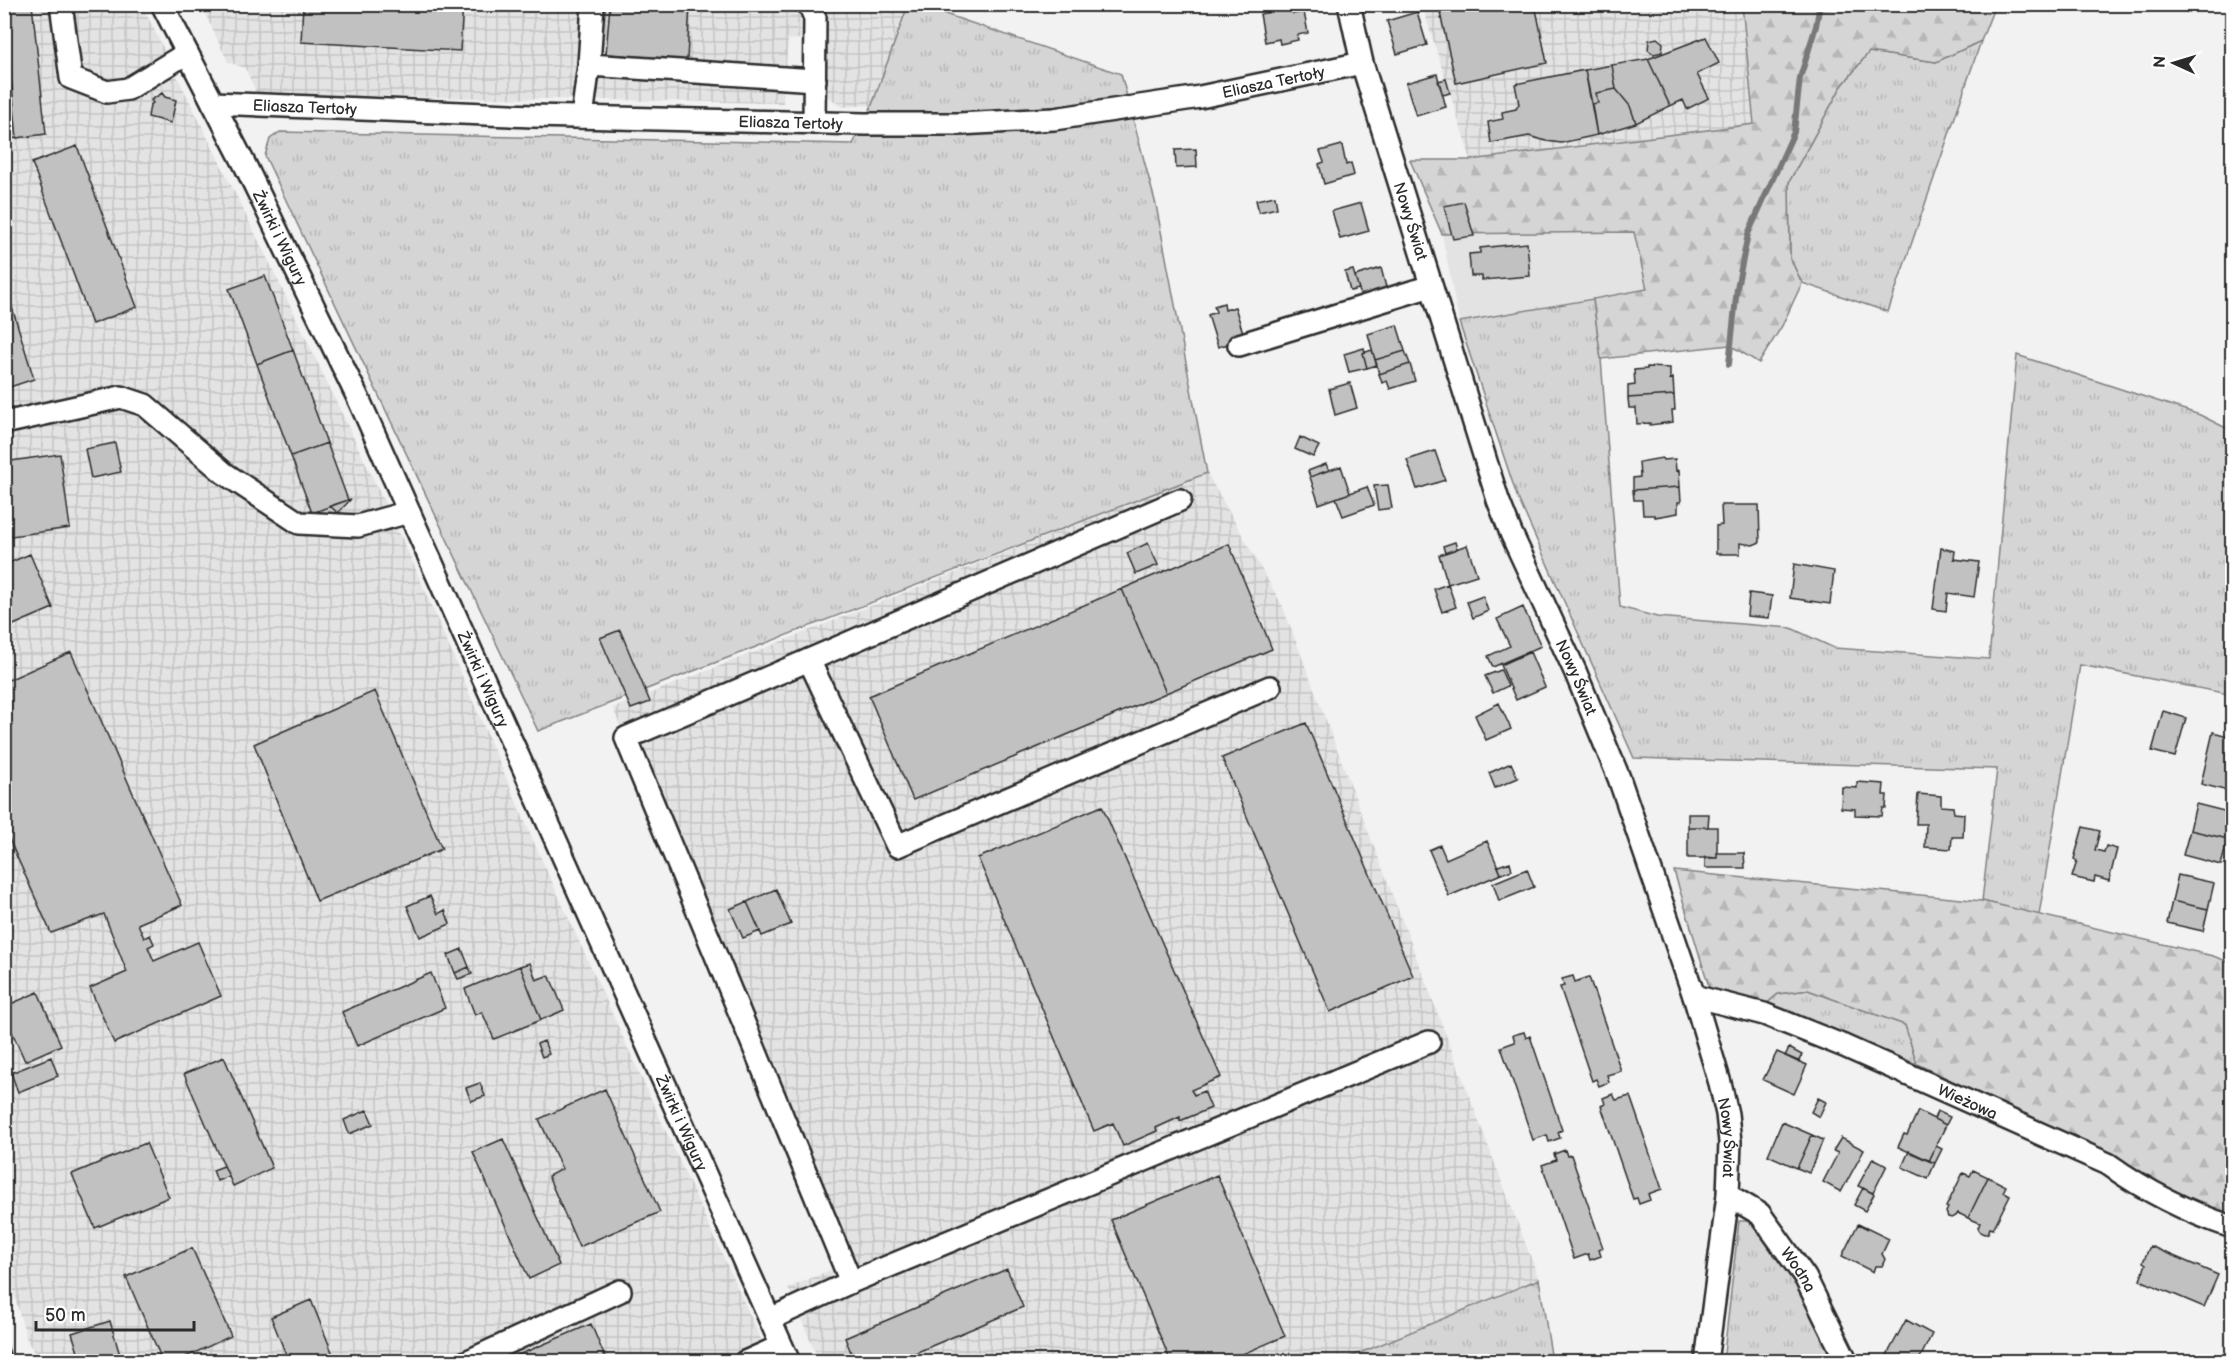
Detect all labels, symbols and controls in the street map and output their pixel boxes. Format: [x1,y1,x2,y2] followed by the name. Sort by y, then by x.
[2144,33,2204,93] north arrow
[2151,55,2170,69] text: N
[1221,63,1327,103] street label: Eliasza Tertoły
[252,97,358,120] street label: Eliasza Tertoły
[738,113,844,134] street label: Eliasza Tertoły
[1389,180,1431,263] street label: Nowy Świat
[248,186,310,290] street label: Żwirki i Wigury
[452,627,512,731] street label: Żwirki i Wigury
[1551,637,1600,718] street label: Nowy Świat
[651,1071,711,1175] street label: Żwirki i Wigury
[1934,1081,2000,1124] street label: Wieżowa
[1713,1096,1740,1178] street label: Nowy Świat
[1776,1244,1819,1296] street label: Wodna
[36,1294,194,1332] scale bar
[45,1305,86,1326] text: 50 m

